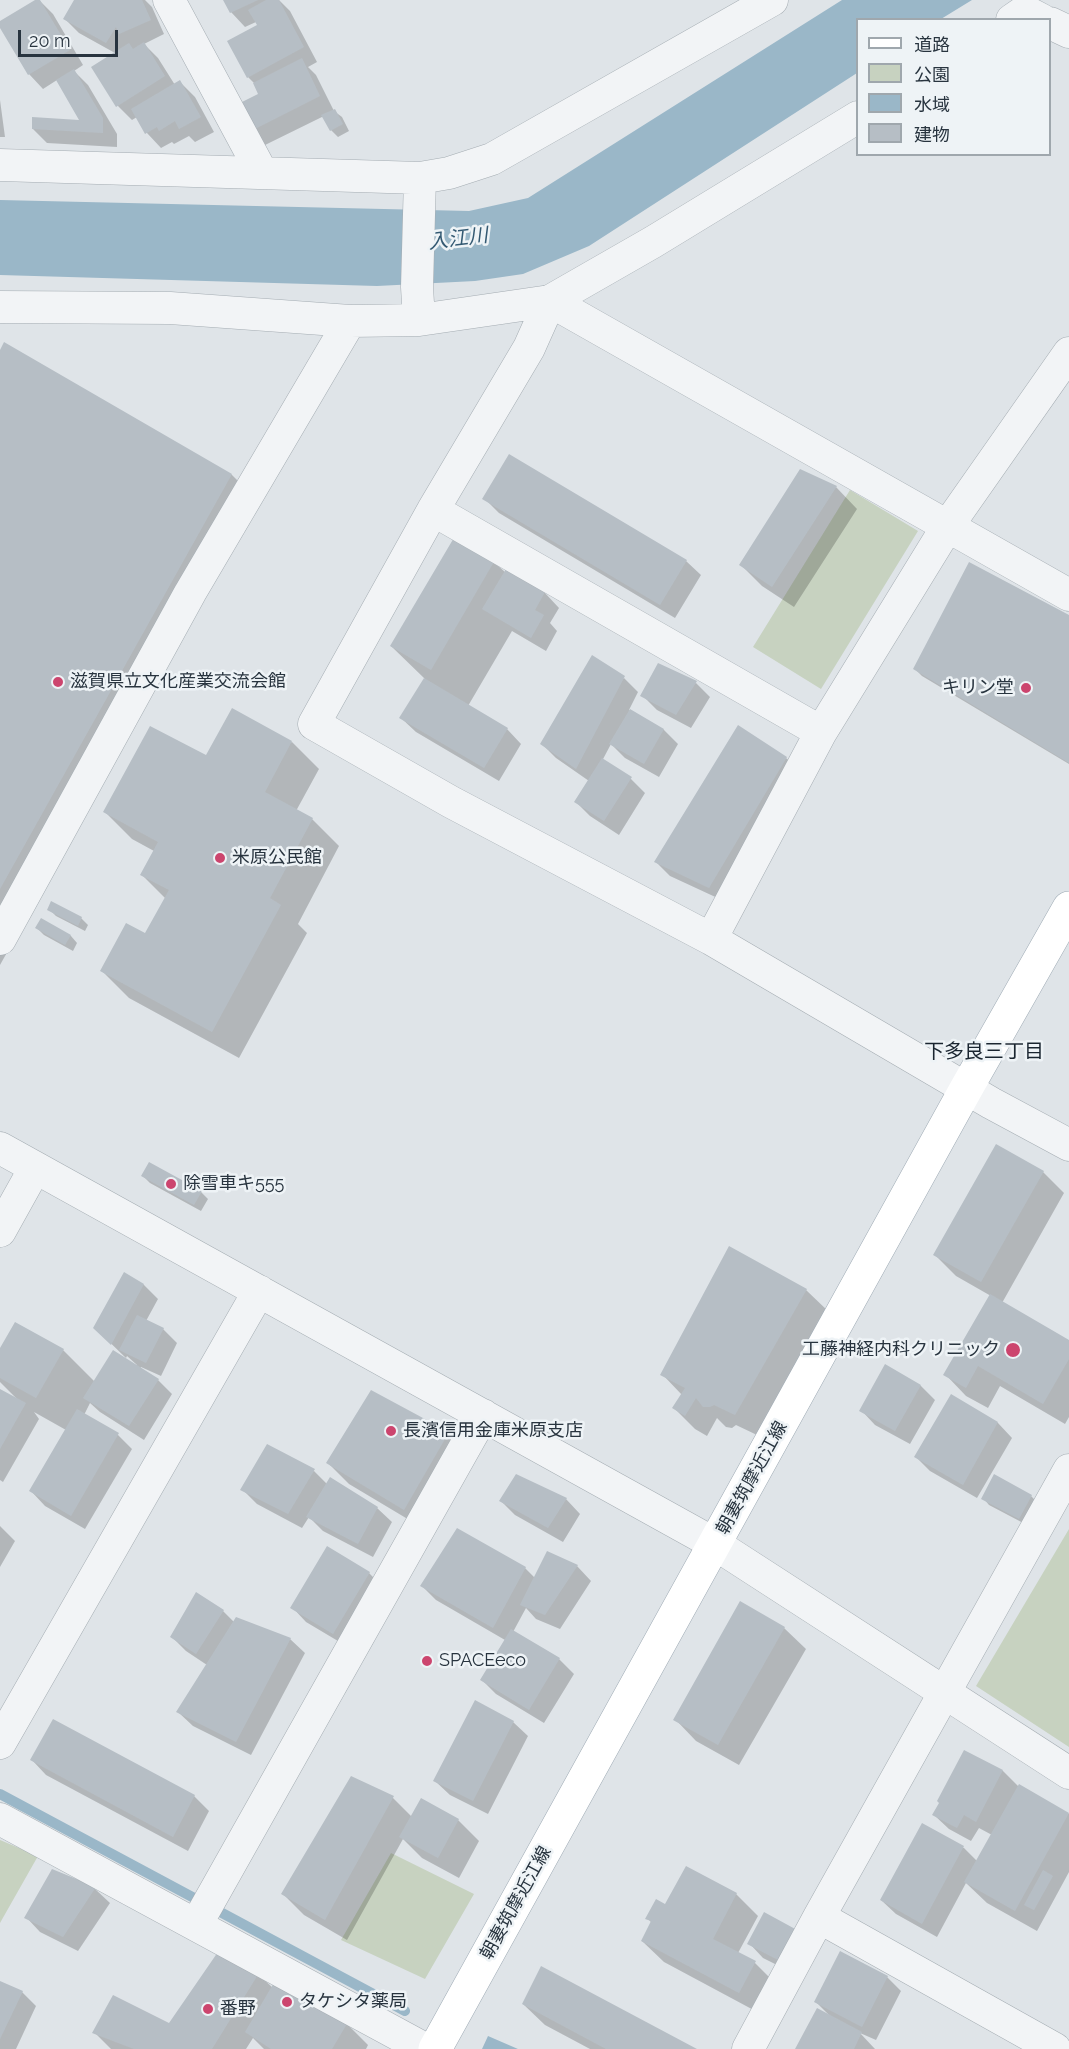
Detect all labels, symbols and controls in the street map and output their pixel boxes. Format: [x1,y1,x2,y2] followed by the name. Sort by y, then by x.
[21,18,122,56] scale bar
[856,18,1051,156] legend
[29,30,71,51] text: 20 m
[914,34,950,55] text: 道路
[914,64,950,85] text: 公園
[914,94,950,115] text: 水域
[914,124,950,145] text: 建物
[427,223,489,255] water label: 入江川
[70,671,286,693] place label: 滋賀県立文化産業交流会館
[51,675,65,689] marker: 滋賀県立文化産業交流会館
[942,677,1014,699] place label: キリン堂
[1019,681,1033,695] marker: キリン堂
[232,847,322,869] place label: 米原公民館
[213,851,227,865] marker: 米原公民館
[924,1040,1044,1064] district label: 下多良三丁目
[183,1173,284,1195] place label: 除雪車キ555
[164,1177,178,1191] marker: 除雪車キ555
[802,1339,1000,1361] place label: 工藤神経内科クリニック
[1004,1341,1022,1359] marker: 工藤神経内科クリニック
[712,1418,792,1538] street label: 朝妻筑摩近江線
[403,1420,583,1442] place label: 長濱信用金庫米原支店
[384,1424,398,1438] marker: 長濱信用金庫米原支店
[439,1650,526,1672] place label: SPACEeco
[420,1654,434,1668] marker: SPACEeco
[476,1843,556,1963] street label: 朝妻筑摩近江線
[299,1991,407,2013] place label: タケシタ薬局
[280,1995,294,2009] marker: タケシタ薬局
[220,1998,256,2020] place label: 番野
[201,2002,215,2016] marker: 番野

